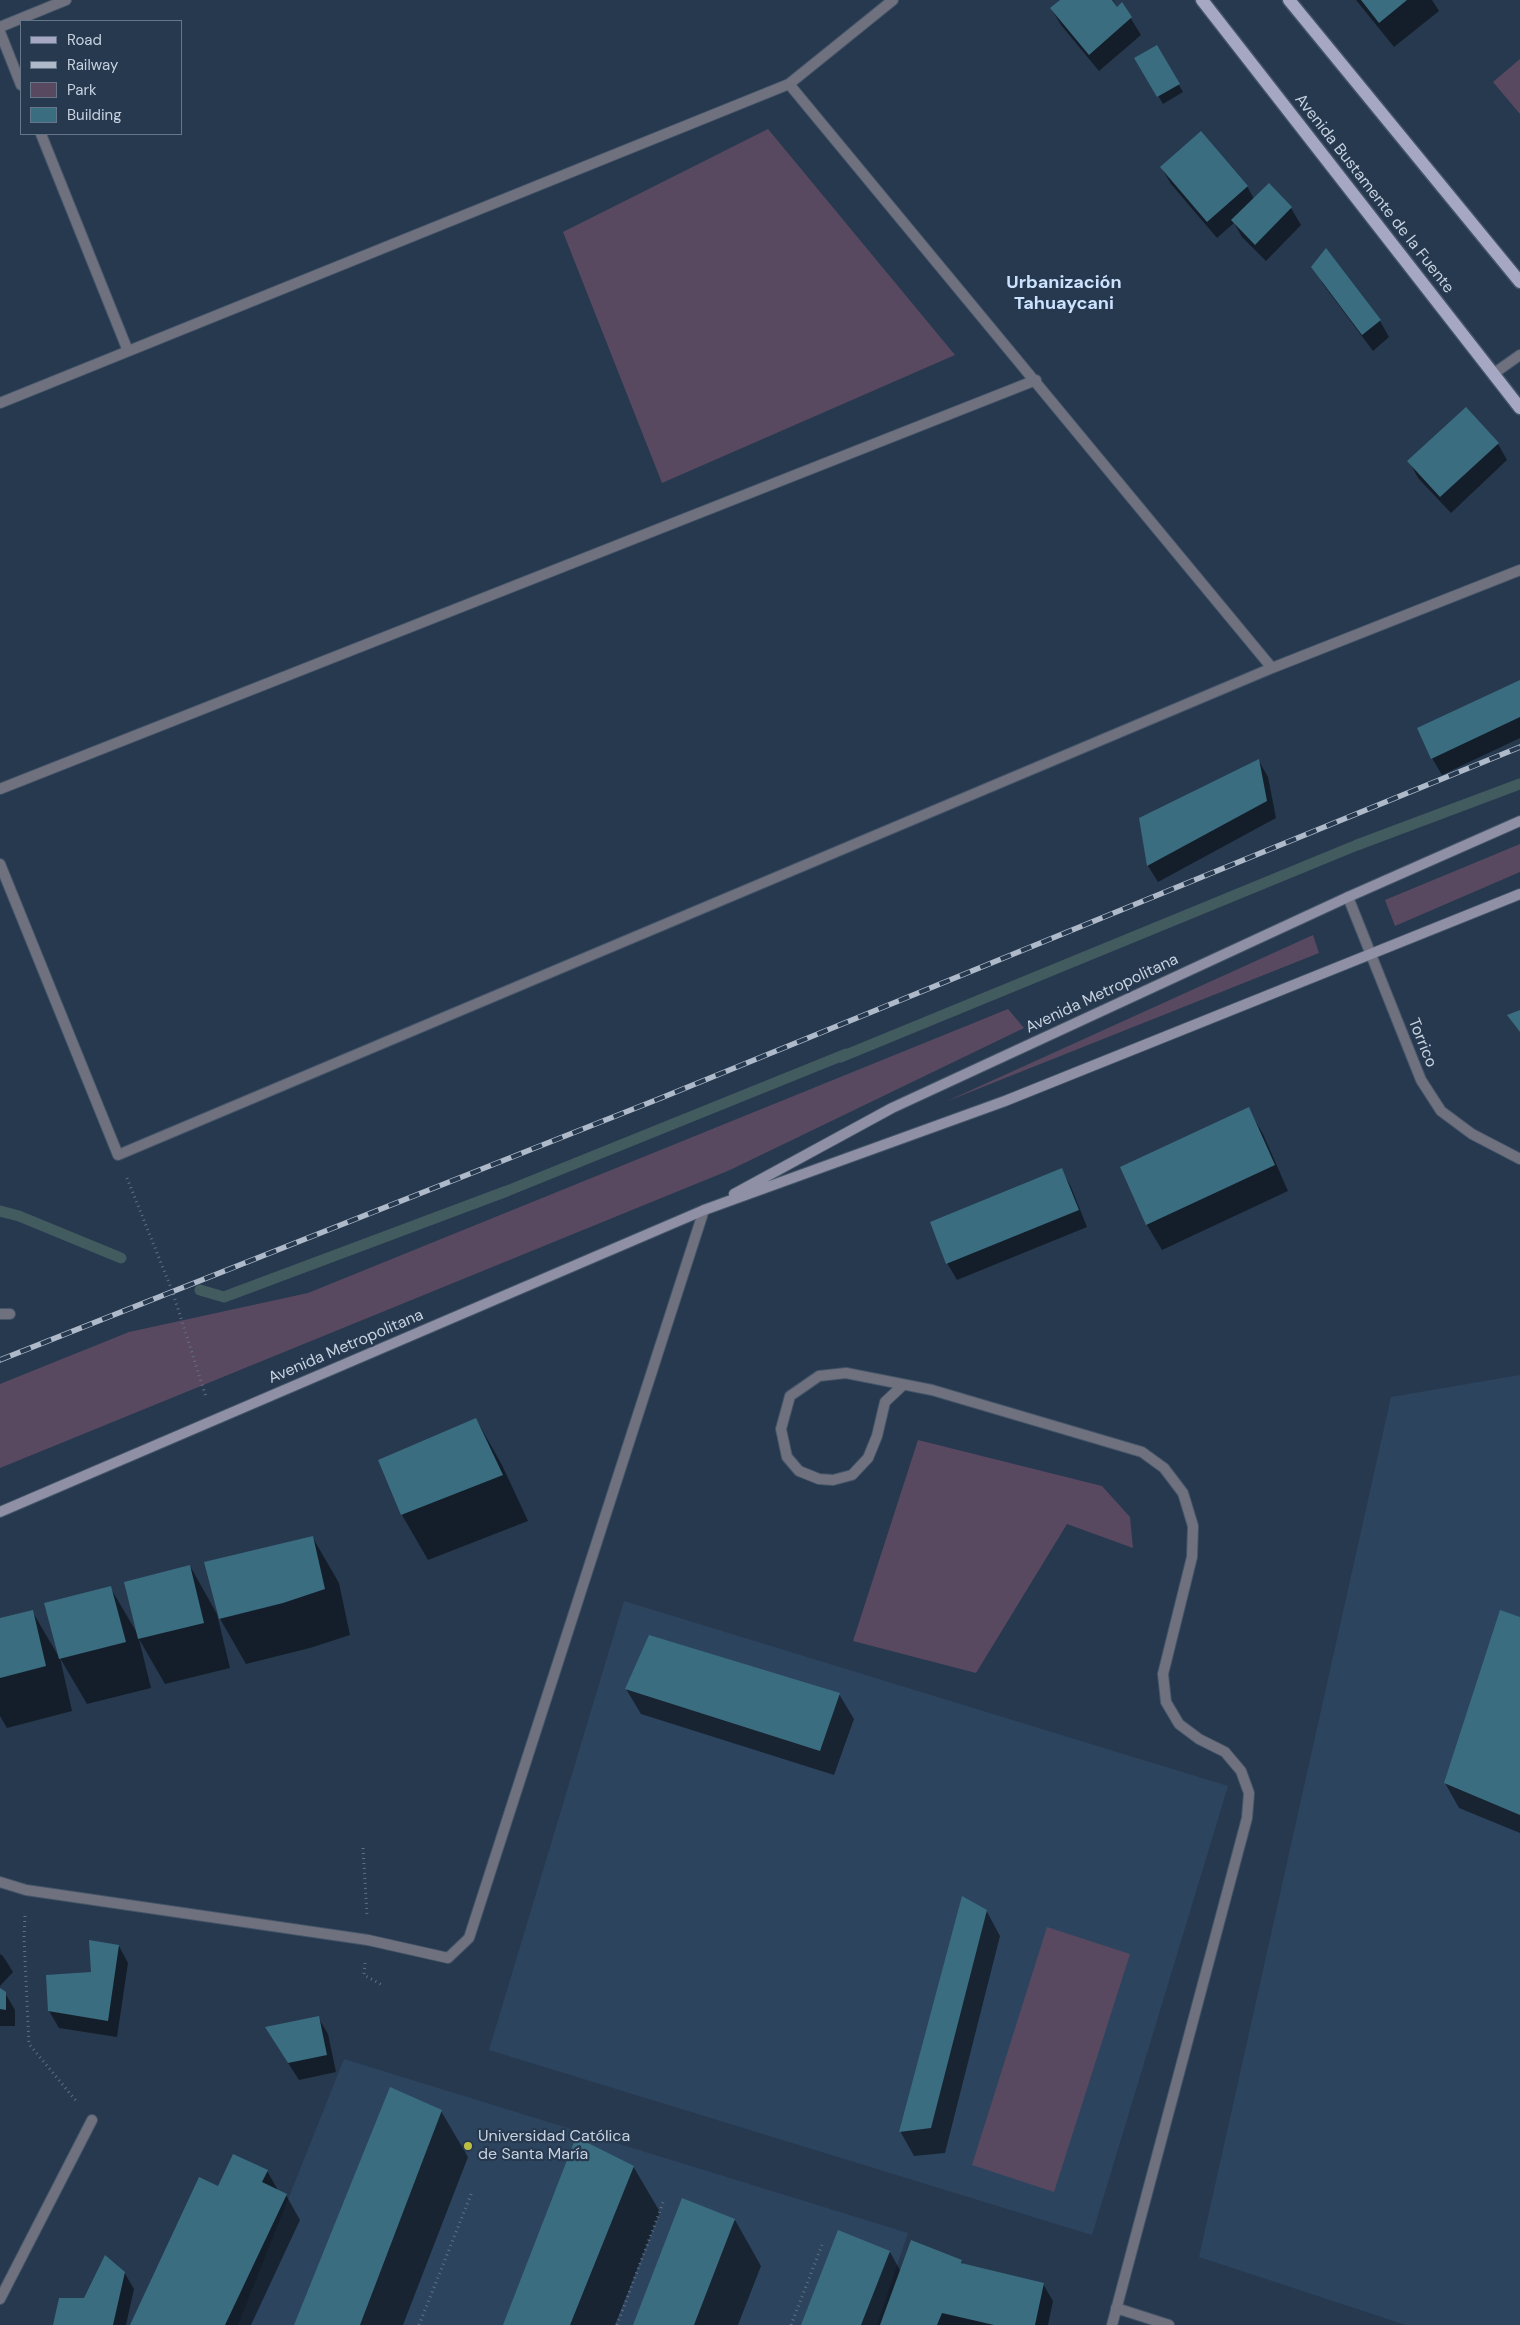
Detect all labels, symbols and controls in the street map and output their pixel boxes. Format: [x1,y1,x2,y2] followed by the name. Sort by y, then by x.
[20,20,182,135] legend
[67,30,102,50] text: Road
[67,55,118,75] text: Railway
[67,80,97,100] text: Park
[1290,91,1458,297] street label: Avenida Bustamente de la Fuente
[67,105,122,125] text: Building
[1006,272,1122,314] district label: Urbanización Tahuaycani
[1023,950,1181,1038] street label: Avenida Metropolitana
[1403,1016,1441,1070] street label: Torrico
[266,1306,426,1388] street label: Avenida Metropolitana
[478,2127,630,2165] place label: Universidad Católica de Santa María
[462,2140,474,2152] marker: Universidad Católica de Santa María

